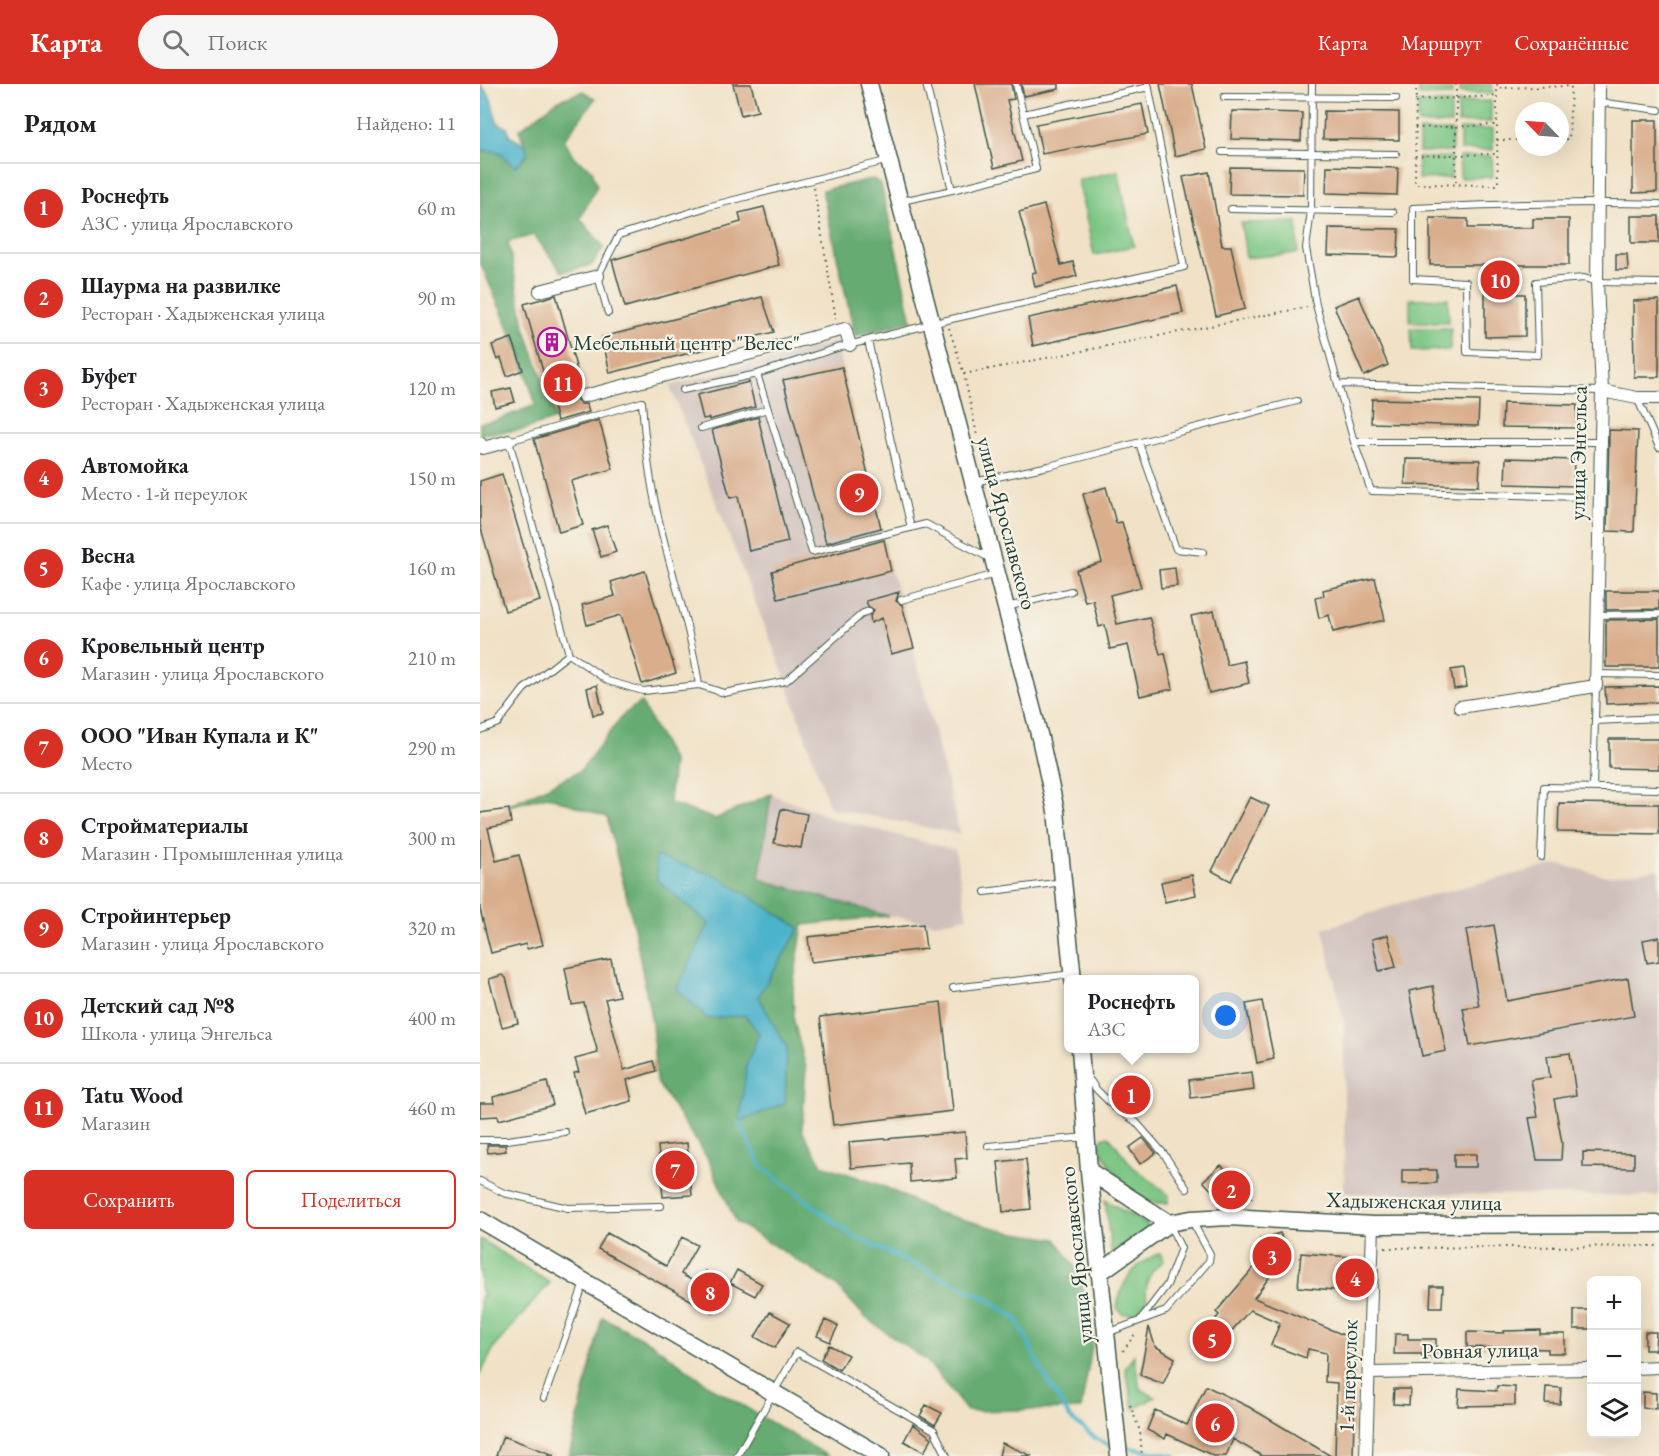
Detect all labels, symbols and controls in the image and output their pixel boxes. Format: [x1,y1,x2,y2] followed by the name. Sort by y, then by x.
[138,15,558,69] search box
[30,24,102,60] text: Карта
[159,26,192,59] icon: search
[207,28,267,57] text: Поиск
[1318,29,1368,56] text: Карта
[1401,29,1482,56] text: Маршрут
[1515,29,1629,56] text: Сохранённые
[1515,102,1569,156] north arrow
[24,106,97,140] text: Рядом
[356,110,456,136] text: Найдено: 11
[81,181,169,210] text: Роснефть
[38,195,49,221] text: 1
[417,195,456,221] text: 60 m
[81,210,293,236] text: АЗС · улица Ярославского
[1480,258,1520,302] pin: 10
[81,271,281,300] text: Шаурма на развилке
[38,285,49,311] text: 2
[417,285,456,311] text: 90 m
[81,300,325,326] text: Ресторан · Хадыженская улица
[536,326,568,358] building icon: Мебельный центр "Велес"
[573,328,800,357] place label: Мебельный центр "Велес"
[544,360,583,406] pin: 11
[81,361,137,390] text: Буфет
[38,375,49,401] text: 3
[408,375,456,401] text: 120 m
[1562,385,1594,521] street label: улица Энгельса
[81,390,325,416] text: Ресторан · Хадыженская улица
[970,433,1044,613] street label: улица Ярославского
[81,451,189,480] text: Автомойка
[38,465,49,491] text: 4
[408,465,456,491] text: 150 m
[840,470,878,516] pin: 9
[81,480,247,506] text: Место · 1-й переулок
[81,541,135,570] text: Весна
[38,555,49,581] text: 5
[408,555,456,581] text: 160 m
[81,570,296,596] text: Кафе · улица Ярославского
[81,631,265,660] text: Кровельный центр
[38,645,49,671] text: 6
[408,645,456,671] text: 210 m
[81,660,324,686] text: Магазин · улица Ярославского
[81,721,319,750] text: ООО "Иван Купала и К"
[38,735,49,761] text: 7
[408,735,456,761] text: 290 m
[81,750,132,776] text: Место
[81,811,249,840] text: Стройматериалы
[38,825,49,851] text: 8
[408,825,456,851] text: 300 m
[81,840,343,866] text: Магазин · Промышленная улица
[81,901,231,930] text: Стройинтерьер
[38,915,49,941] text: 9
[408,915,456,941] text: 320 m
[81,930,324,956] text: Магазин · улица Ярославского
[1064,975,1199,1053] popup
[1087,987,1176,1016] text: Роснефть
[81,991,235,1020] text: Детский сад №8
[1211,1001,1240,1030] your location
[33,1005,54,1031] text: 10
[408,1005,456,1031] text: 400 m
[1087,1016,1126,1042] text: АЗС
[81,1020,272,1046] text: Школа · улица Энгельса
[1112,1072,1150,1118] pin: 1
[81,1081,183,1110] text: Tatu Wood
[33,1095,54,1121] text: 11
[408,1095,456,1121] text: 460 m
[81,1110,150,1136] text: Магазин
[656,1148,694,1192] pin: 7
[1052,1165,1100,1345] street label: улица Ярославского
[1212,1168,1251,1212] pin: 2
[24,1170,234,1229] button: Сохранить
[246,1170,456,1229] button: Поделиться
[1325,1185,1502,1217] street label: Хадыженская улица
[1252,1234,1292,1278] pin: 3
[1336,1256,1374,1300] pin: 4
[690,1270,730,1314] pin: 8
[1587,1276,1641,1438] map controls
[1587,1276,1641,1330] button: +
[1192,1316,1232,1362] pin: 5
[1332,1318,1364,1433] street label: 1-й переулок
[1587,1330,1641,1384] button: −
[1421,1334,1539,1366] street label: Ровная улица
[1587,1384,1641,1438] button: layers
[1196,1400,1234,1446] pin: 6

